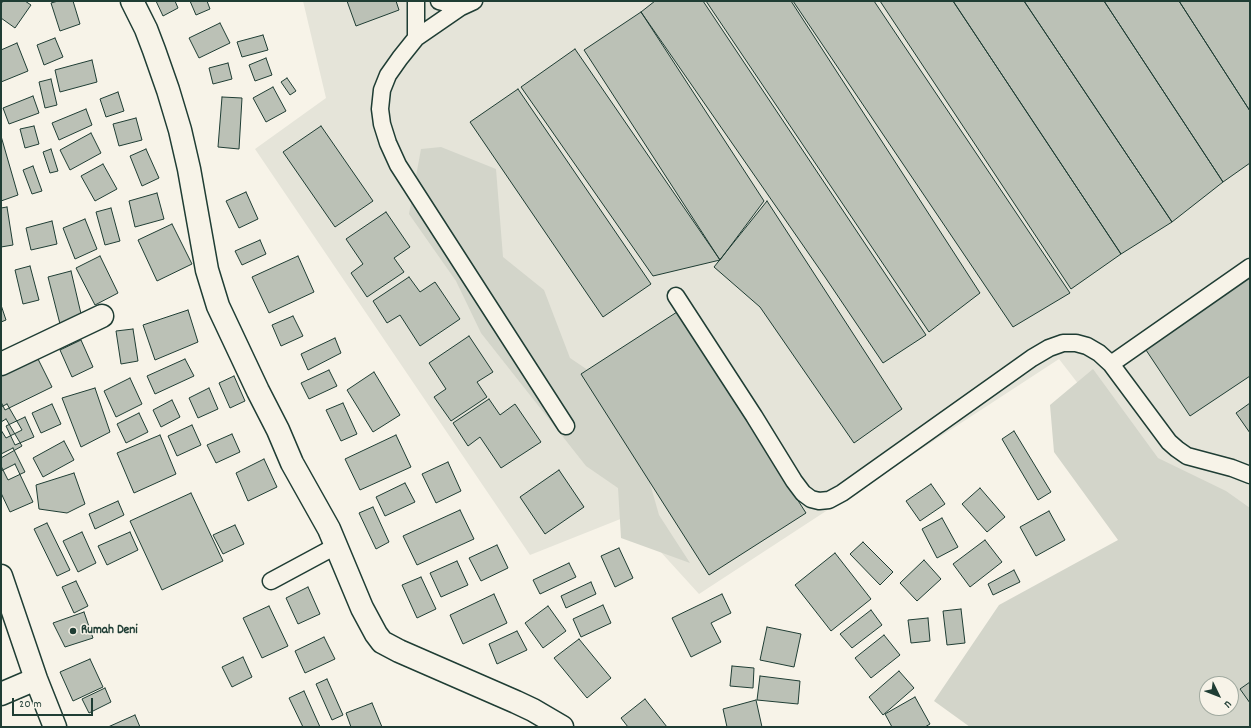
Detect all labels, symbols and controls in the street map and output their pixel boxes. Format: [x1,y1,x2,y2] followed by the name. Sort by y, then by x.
[81,623,138,639] place label: Rumah Deni
[68,626,78,636] marker: Rumah Deni
[1199,676,1239,716] north arrow
[14,690,95,716] scale bar
[19,696,42,713] text: 20 m
[1219,696,1235,711] text: U

